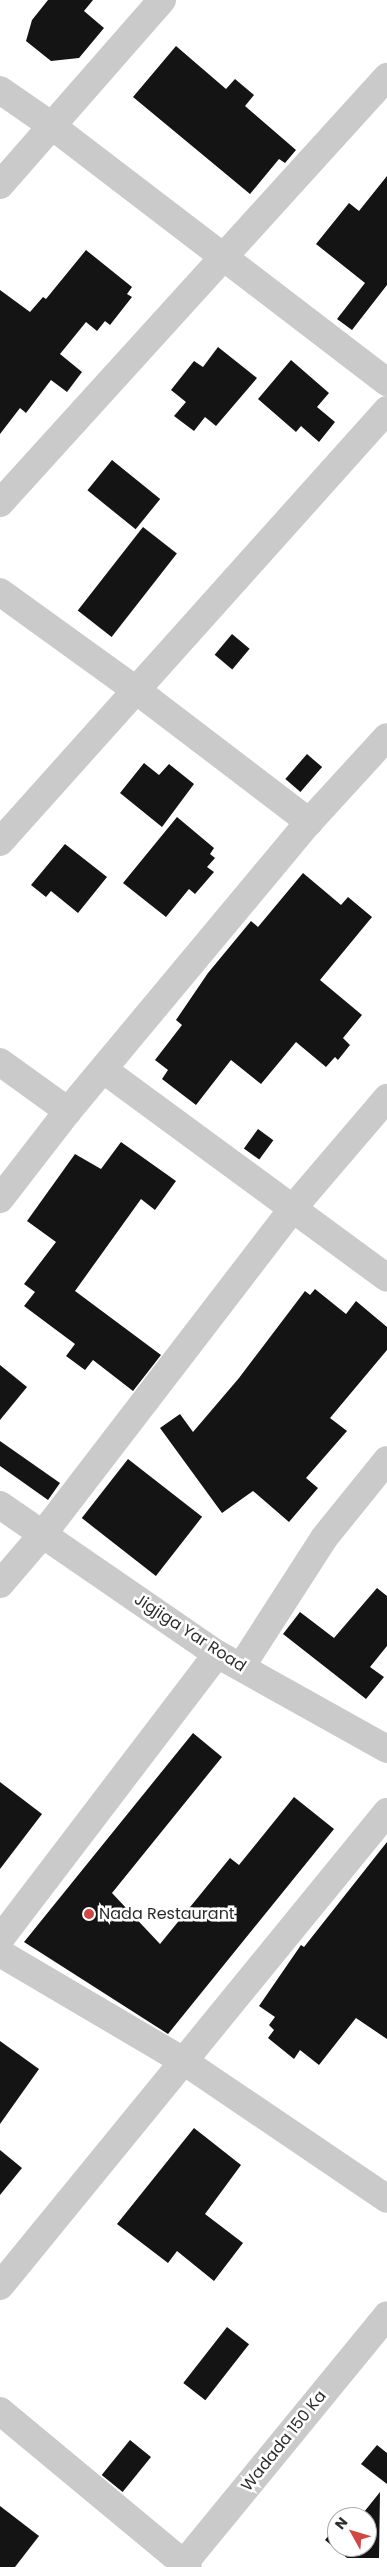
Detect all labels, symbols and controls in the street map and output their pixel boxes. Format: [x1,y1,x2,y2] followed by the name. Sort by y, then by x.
[131,1590,249,1676] street label: Jigjiga Yar Road
[99,1904,235,1924] place label: Nada Restaurant
[83,1908,95,1920] marker: Nada Restaurant
[238,2387,330,2495] street label: Wadada 150 Ka
[327,2507,377,2557] north arrow
[330,2513,352,2534] text: N

